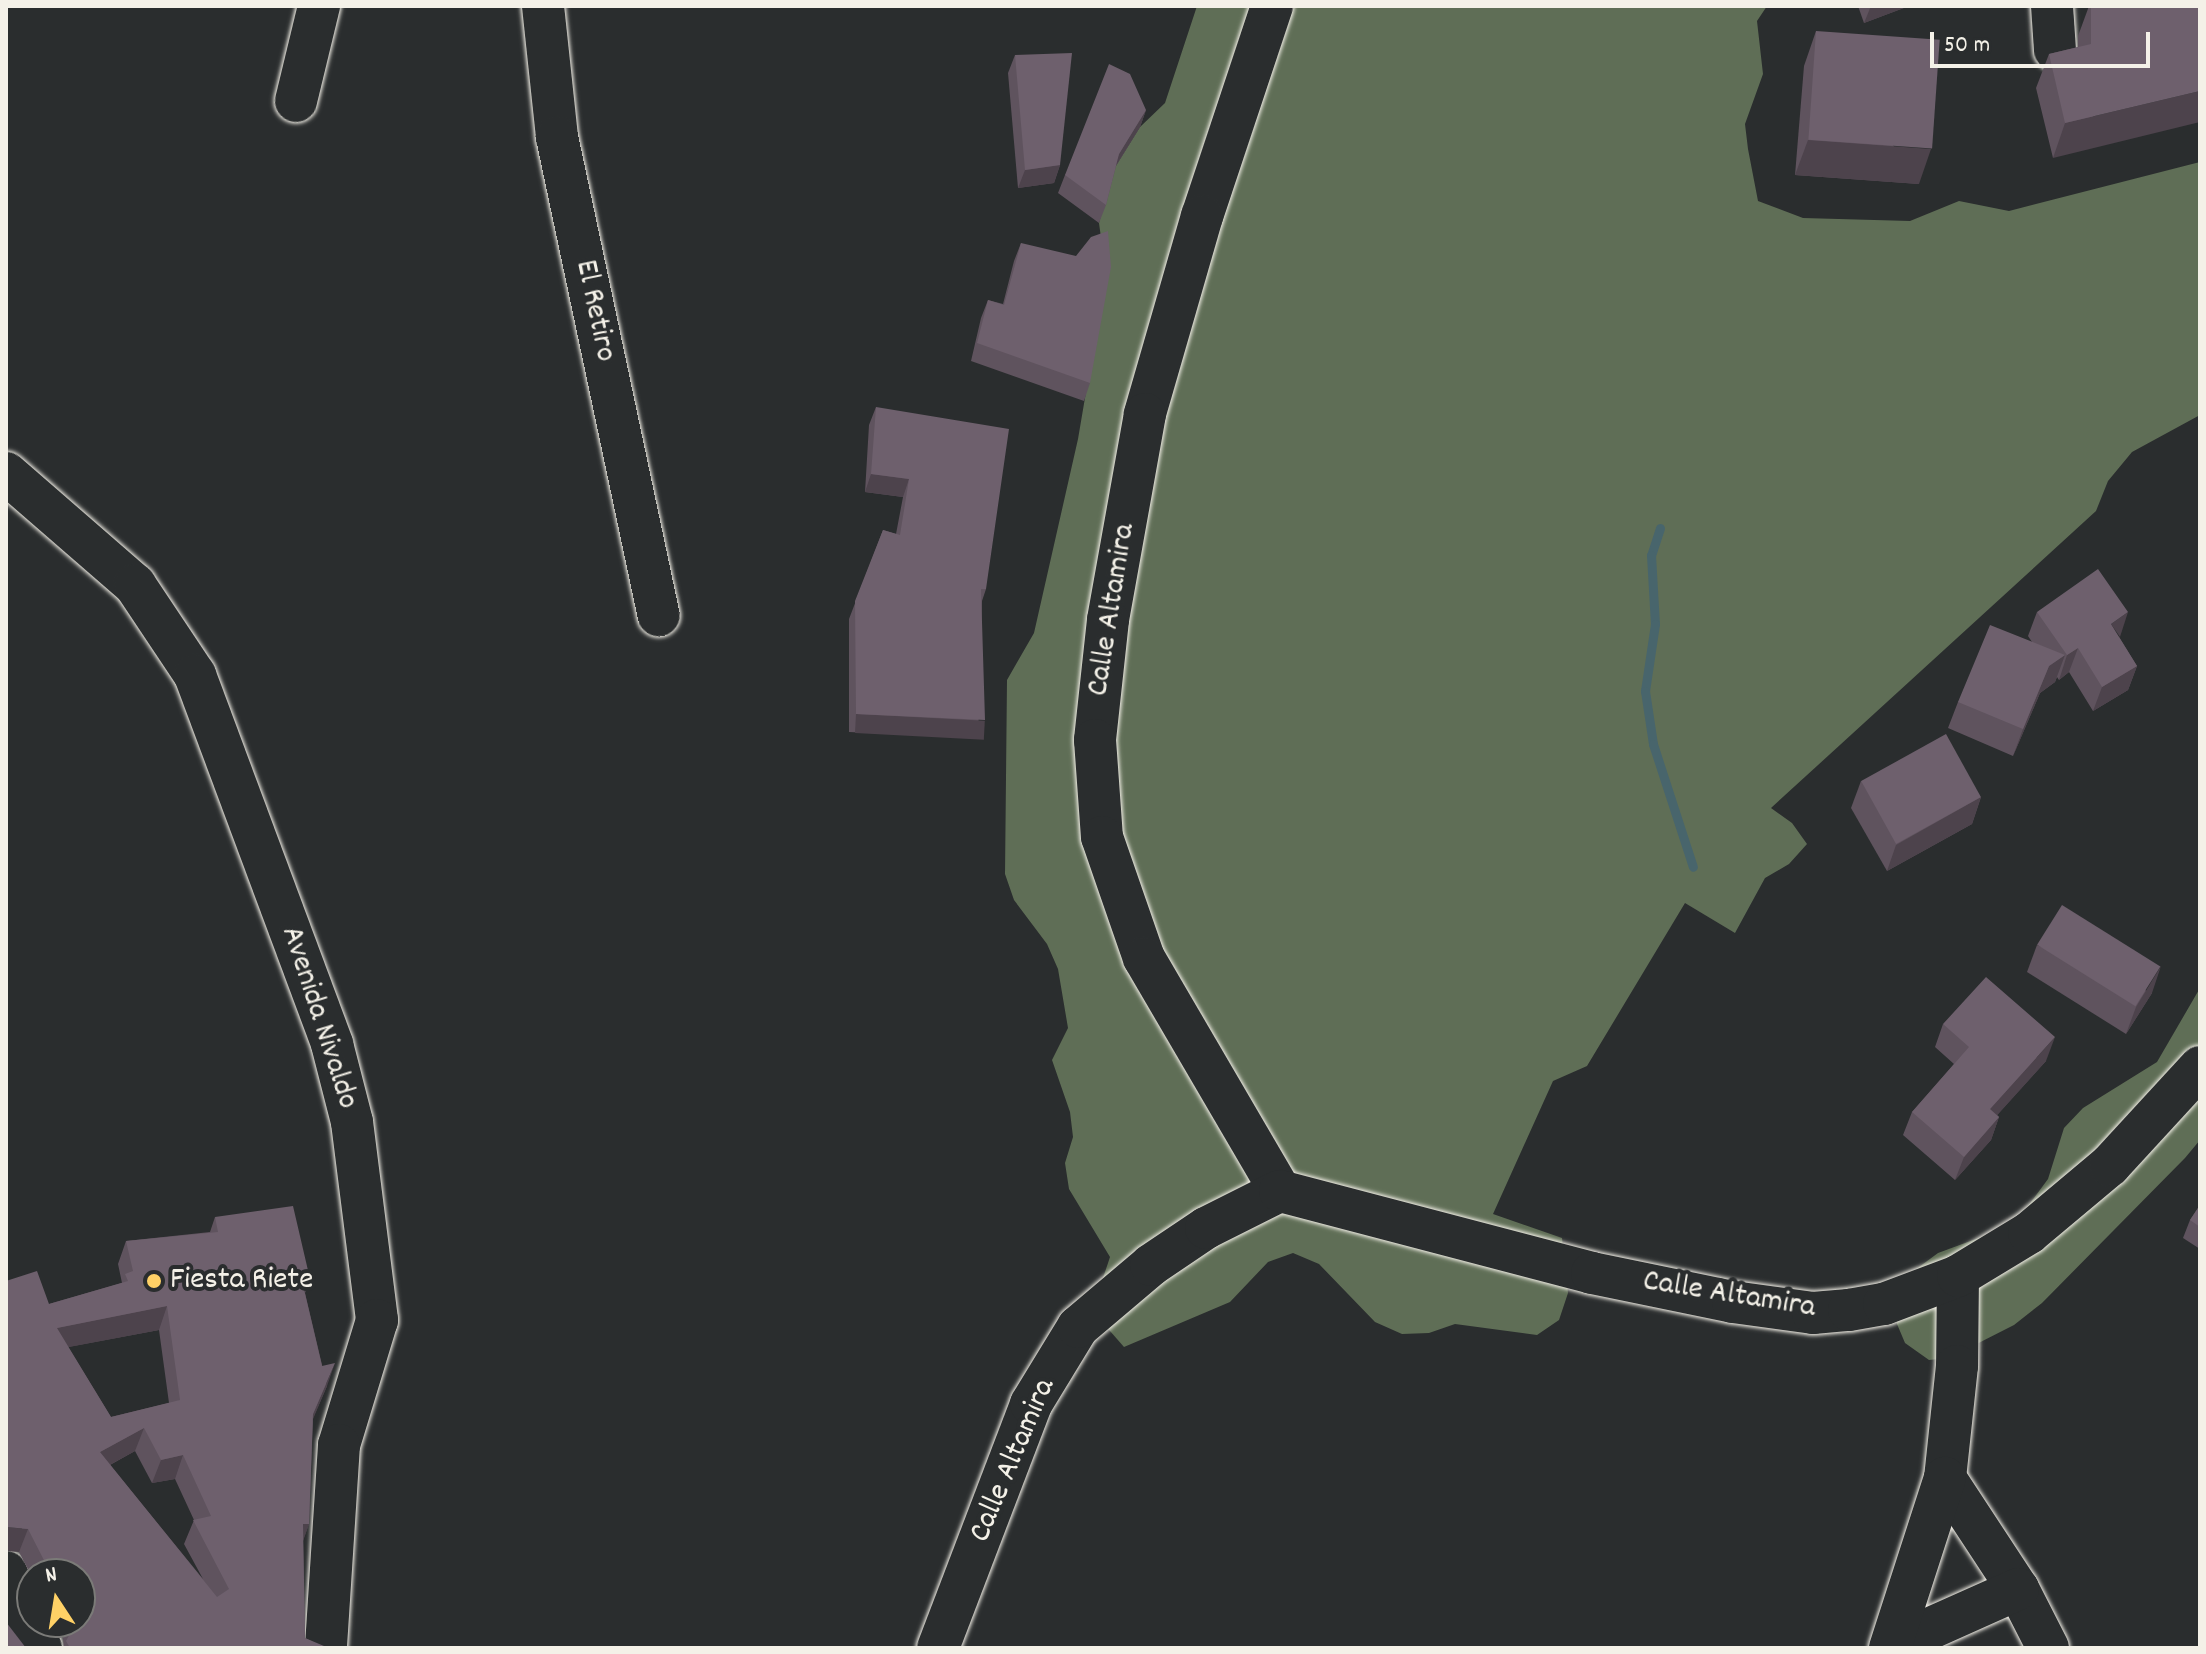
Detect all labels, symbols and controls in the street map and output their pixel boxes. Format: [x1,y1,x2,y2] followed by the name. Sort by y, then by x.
[1934,16,2154,66] scale bar
[1944,29,1990,63] text: 50 m
[565,257,623,365] street label: El Retiro
[1080,521,1146,699] street label: Calle Altamira
[270,922,366,1114] street label: Avenida Nivaldo
[170,1262,313,1300] place label: Fiesta Riete
[1640,1263,1818,1329] street label: Calle Altamira
[145,1272,163,1290] marker: Fiesta Riete
[962,1373,1066,1549] street label: Calle Altamira
[16,1558,96,1638] north arrow
[43,1560,60,1592] text: N

